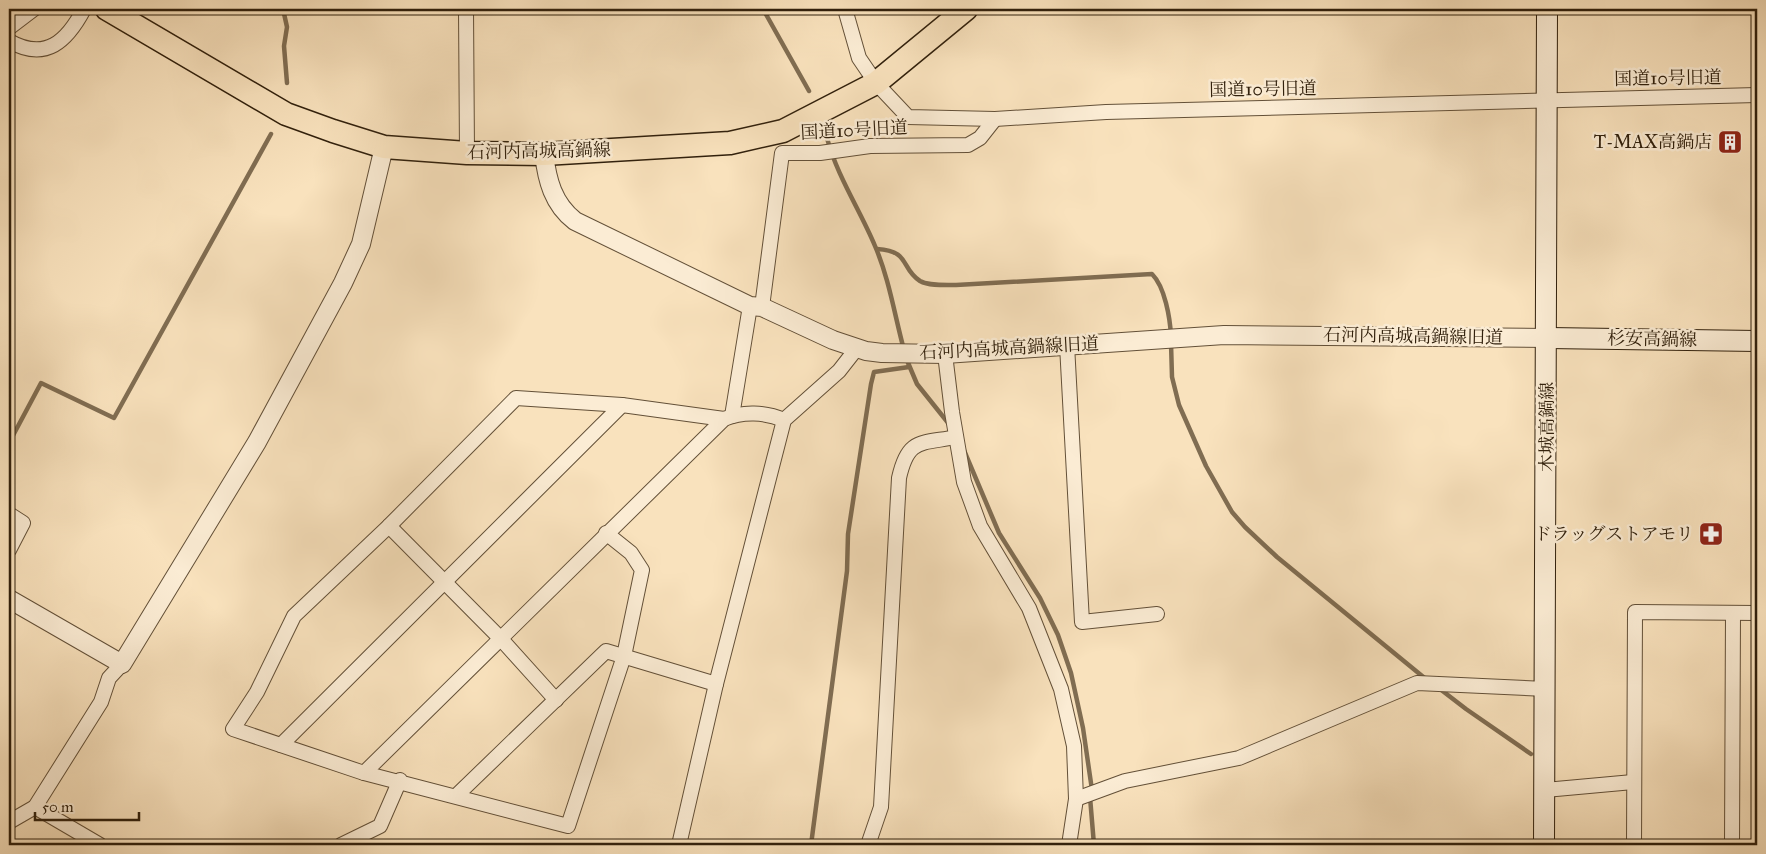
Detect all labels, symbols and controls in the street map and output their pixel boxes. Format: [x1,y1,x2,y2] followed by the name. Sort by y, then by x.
[1614,66,1722,90] street label: 国道10号旧道
[1209,77,1317,101] street label: 国道10号旧道
[800,116,908,144] street label: 国道10号旧道
[1717,129,1743,155] building icon: T-MAX高鍋店
[1594,131,1712,153] place label: T-MAX高鍋店
[467,139,611,163] street label: 石河内高城高鍋線
[1323,323,1503,349] street label: 石河内高城高鍋線旧道
[1607,327,1697,351] street label: 杉安高鍋線
[919,332,1099,364] street label: 石河内高城高鍋線旧道
[1536,382,1558,472] street label: 木城高鍋線
[1698,521,1724,547] pharmacy icon: ドラッグストアモリ
[1534,523,1694,545] place label: ドラッグストアモリ
[35,789,139,821] scale bar
[42,798,74,816] text: 50 m

